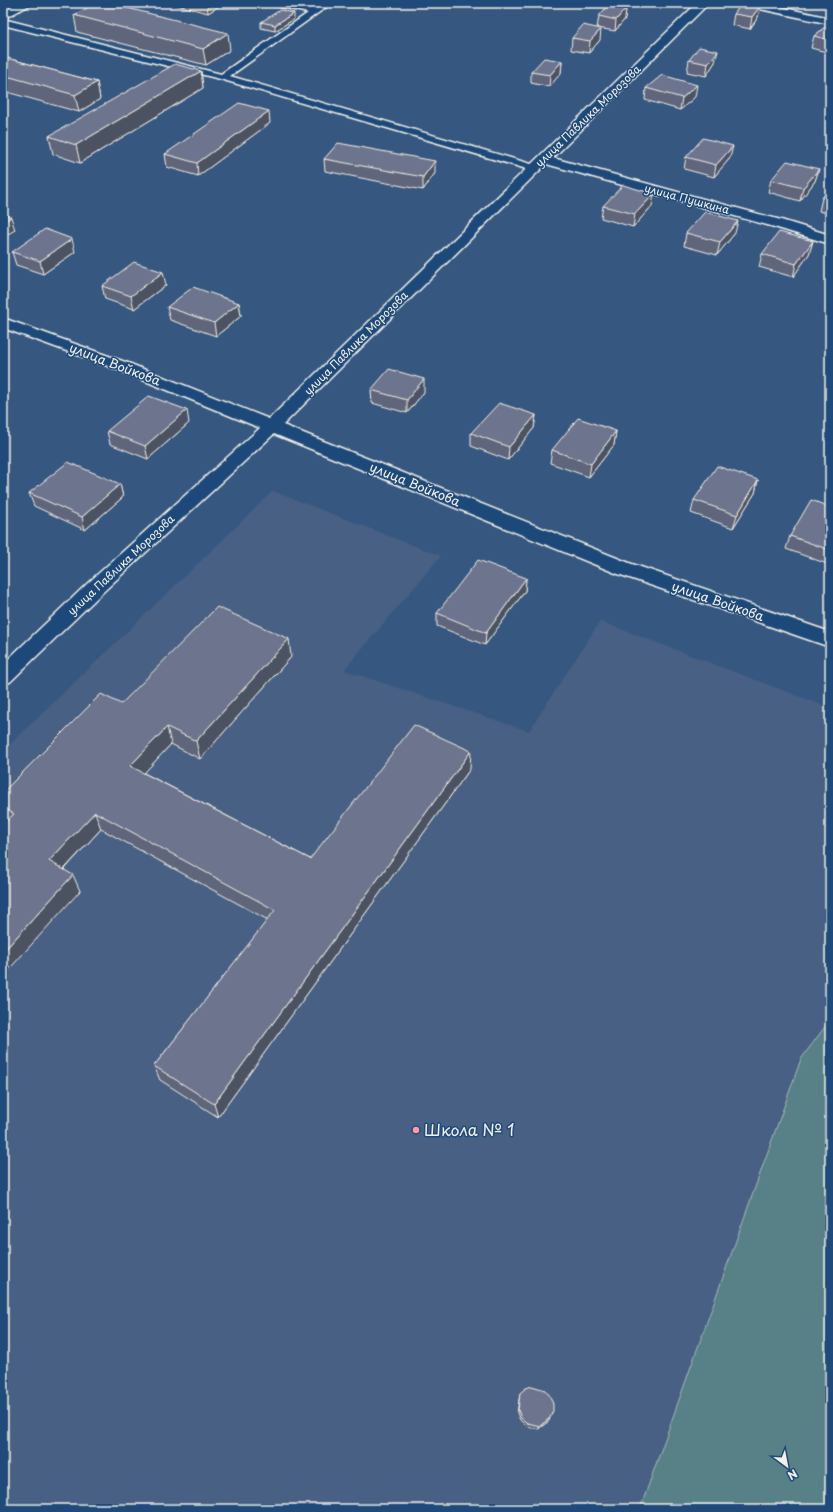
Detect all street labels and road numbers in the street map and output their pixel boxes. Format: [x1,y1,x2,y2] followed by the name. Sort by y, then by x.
[531,60,644,171] street label: улица Павлика Морозова
[643,179,732,218] street label: улица Пушкина
[300,287,412,398] street label: улица Павлика Морозова
[67,337,164,390] street label: улица Войкова
[367,457,464,511] street label: улица Войкова
[63,510,178,619] street label: улица Павлика Морозова
[669,576,768,626] street label: улица Войкова

